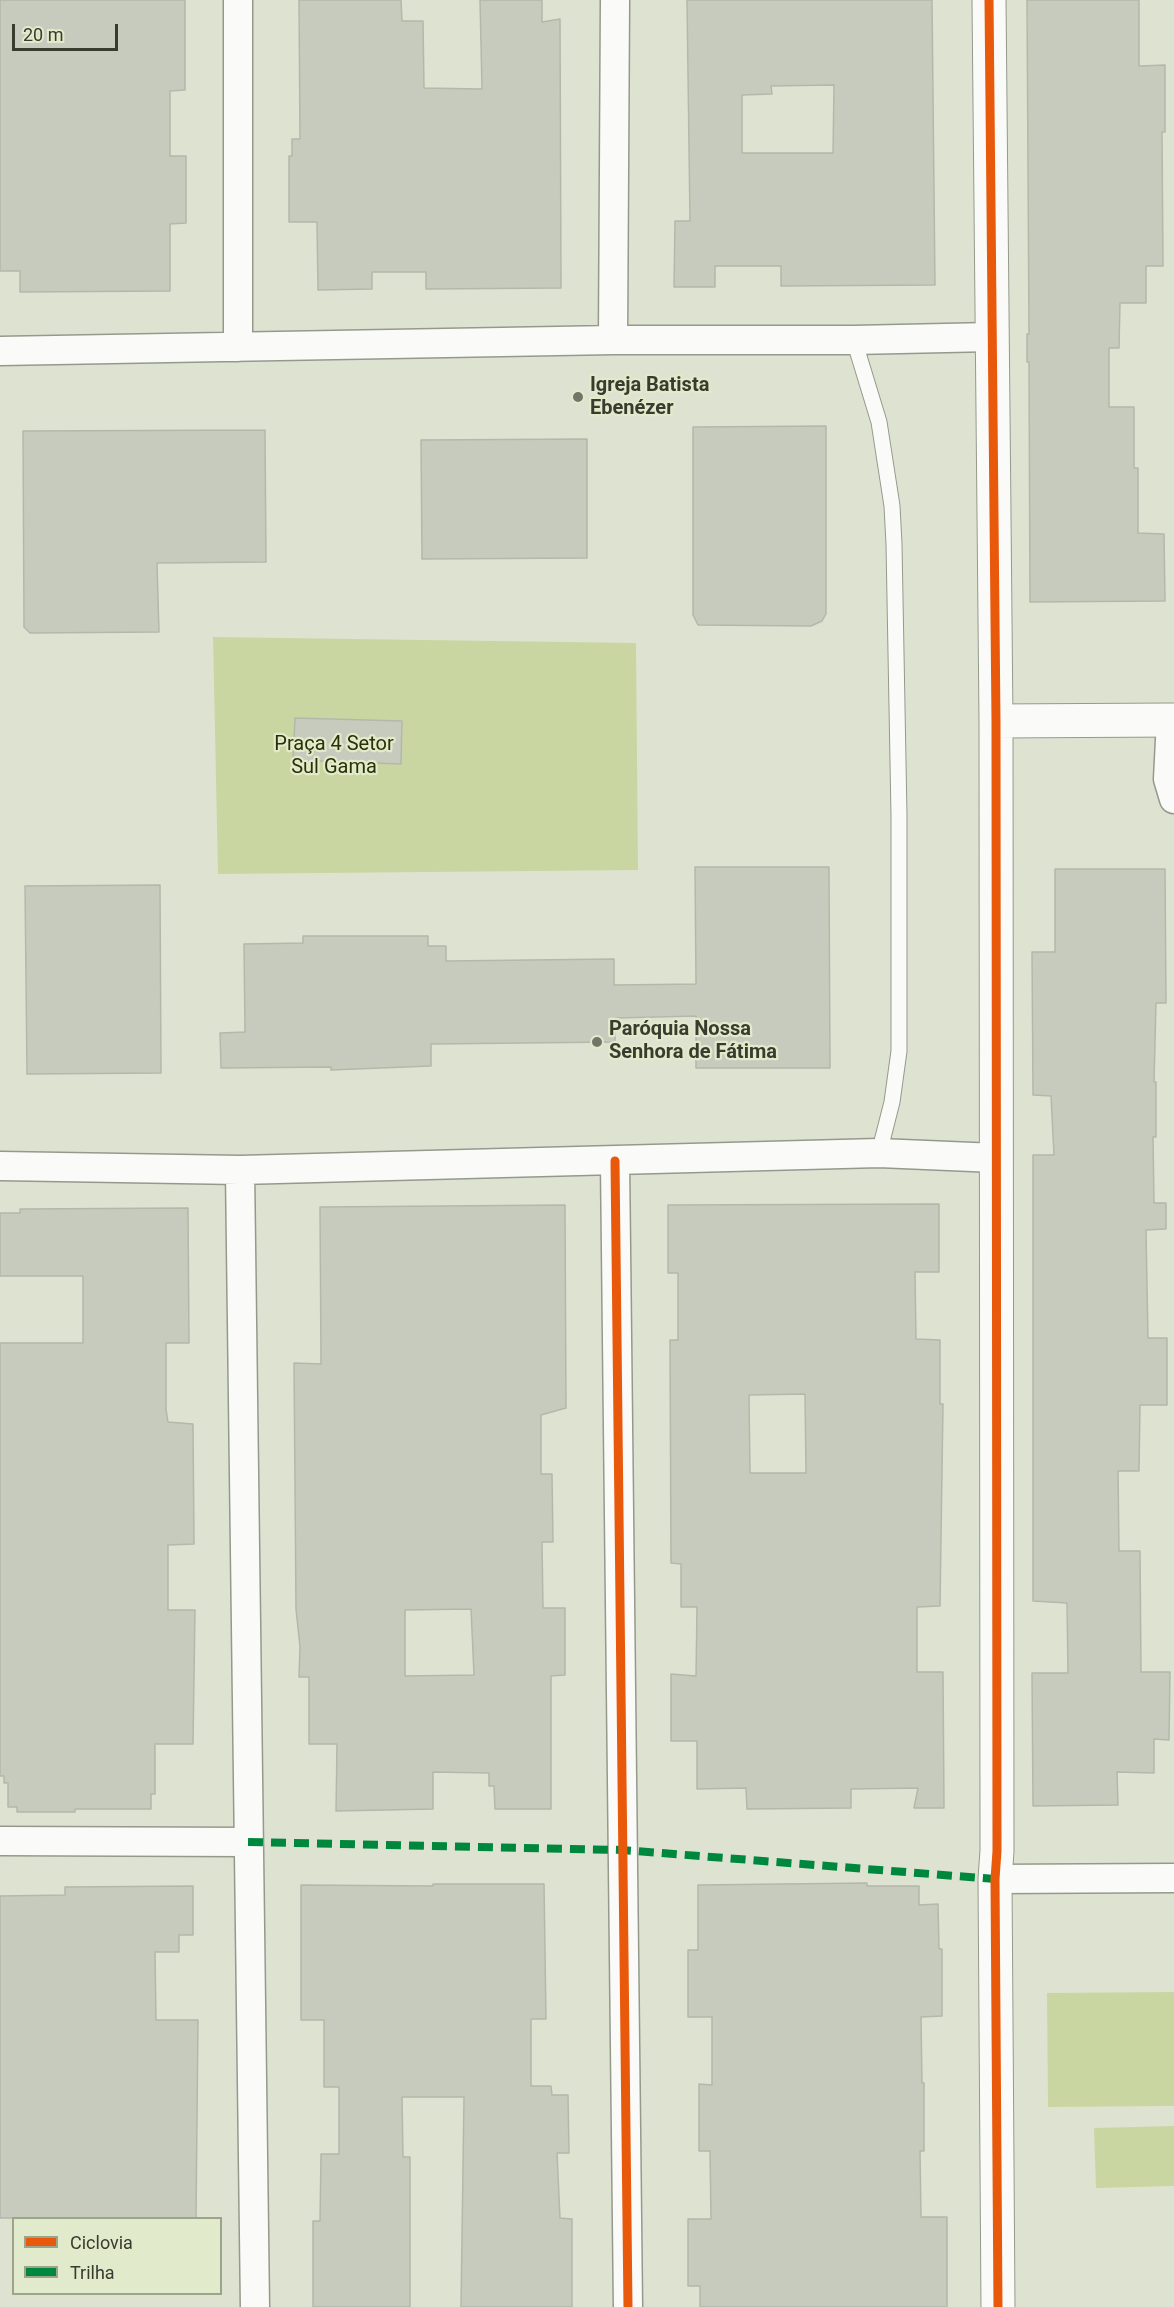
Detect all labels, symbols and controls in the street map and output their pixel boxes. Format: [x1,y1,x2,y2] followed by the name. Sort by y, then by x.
[15,12,122,50] scale bar
[23,24,63,45] text: 20 m
[590,374,709,421] place label: Igreja Batista Ebenézer
[571,390,585,404] marker: Igreja Batista Ebenézer
[274,733,394,780] park label: Praça 4 Setor Sul Gama
[609,1018,777,1065] place label: Paróquia Nossa Senhora de Fátima
[590,1035,604,1049] marker: Paróquia Nossa Senhora de Fátima
[12,2217,222,2295] legend
[70,2232,133,2253] text: Ciclovia
[70,2262,115,2283] text: Trilha

